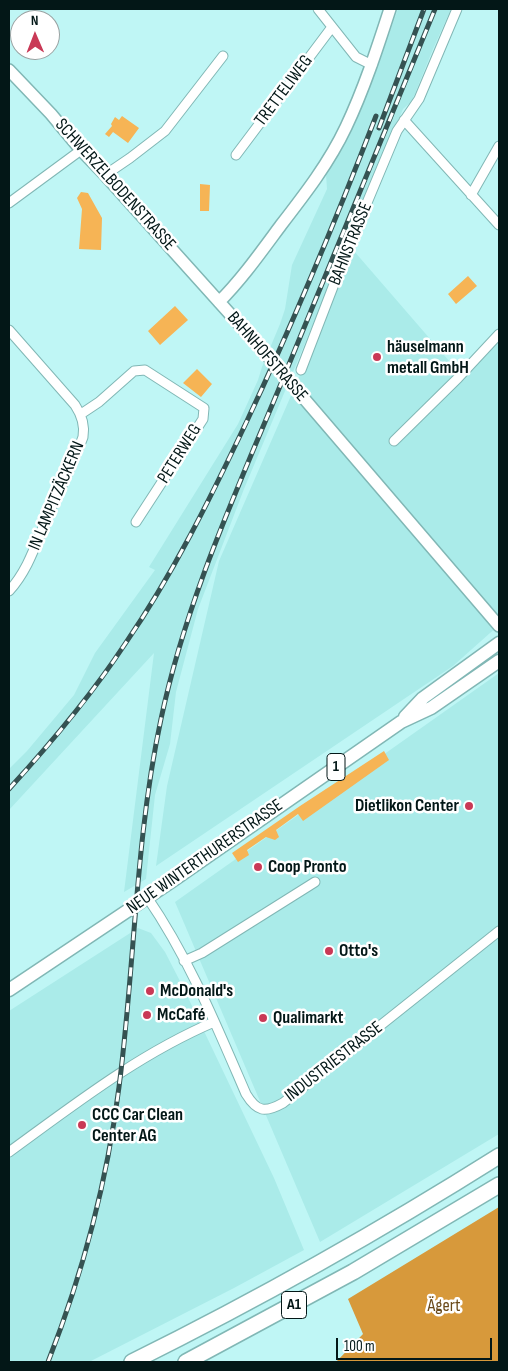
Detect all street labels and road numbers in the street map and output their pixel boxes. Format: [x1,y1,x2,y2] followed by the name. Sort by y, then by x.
[250,51,318,131] street label: TRETTELIWEG
[50,115,180,255] street label: SCHWERZELBODENSTRASSE
[325,199,377,289] street label: BAHNSTRASSE
[222,308,312,406] street label: BAHNHOFSTRASSE
[153,420,207,488] street label: PETERWEG
[24,438,90,554] street label: IN LAMPITZÄCKERN
[327,754,345,780] road number: 1
[123,795,287,919] street label: NEUE WINTERTHURERSTRASSE
[281,1017,387,1107] street label: INDUSTRIESTRASSE
[282,1292,306,1318] road number: A1

